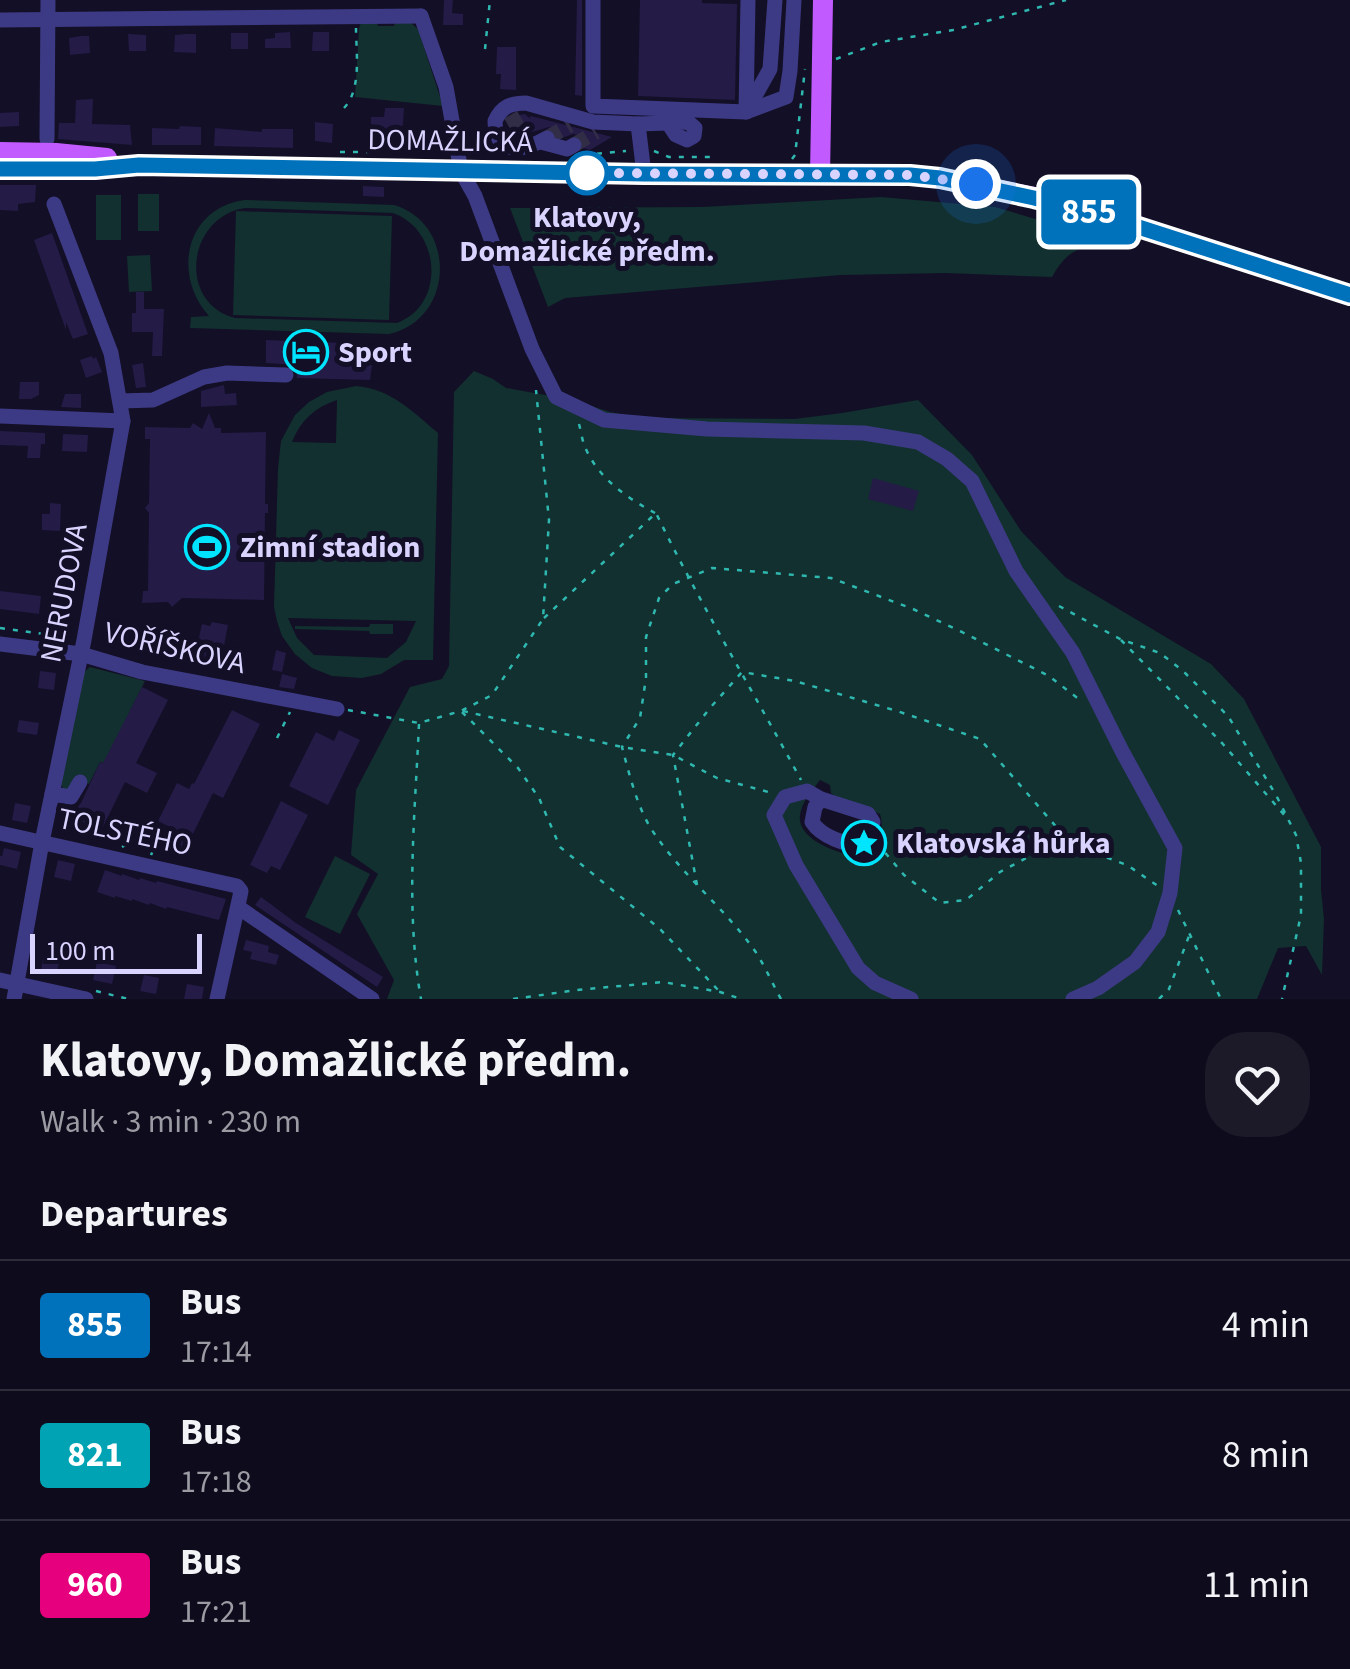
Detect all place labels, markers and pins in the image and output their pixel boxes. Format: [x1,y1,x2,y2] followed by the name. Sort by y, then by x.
[566,152,608,194] marker: Klatovy, Domažlické předm.
[459,196,715,273] place label: Klatovy, Domažlické předm.
[283,329,329,375] hotel icon: Sport
[338,331,412,374] place label: Sport
[184,524,230,570] sports icon: Zimní stadion
[240,526,420,569] place label: Zimní stadion
[841,820,887,866] place icon: Klatovská hůrka
[896,822,1111,865] place label: Klatovská hůrka

